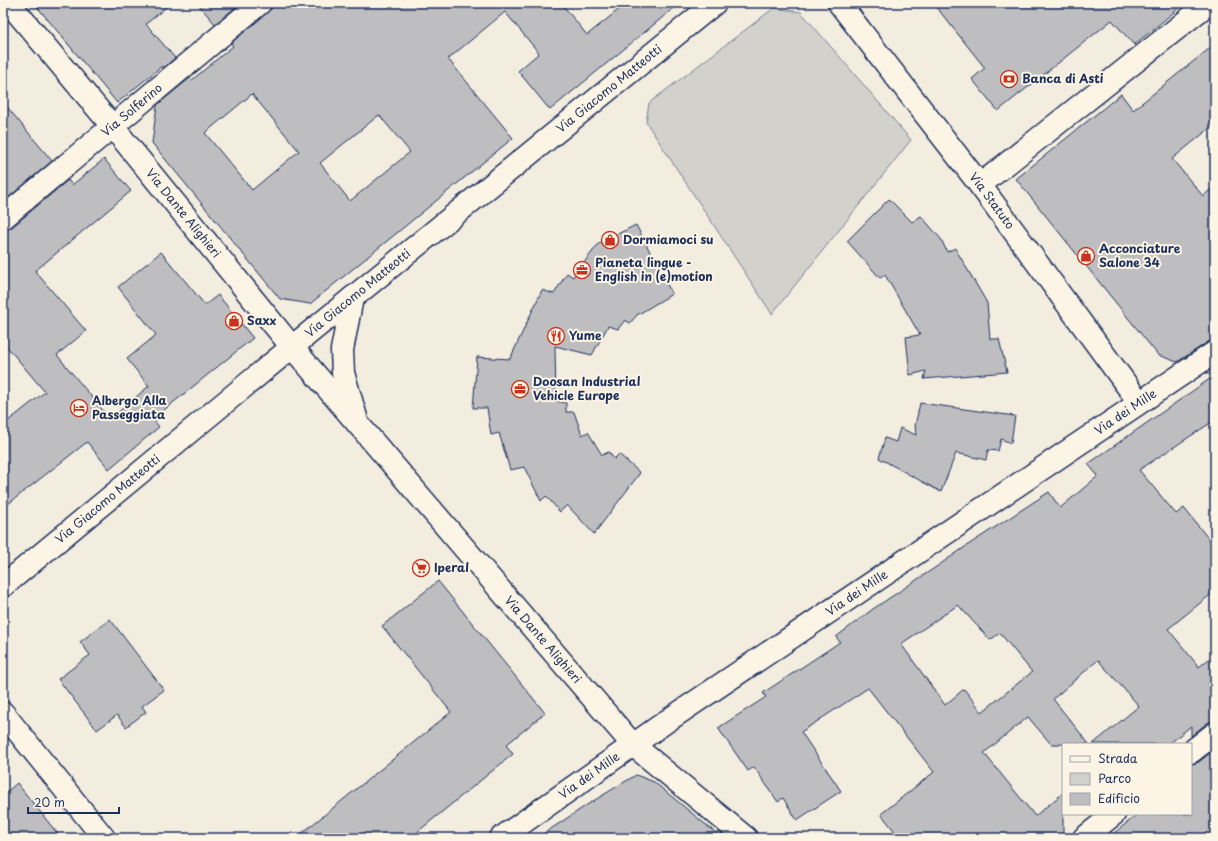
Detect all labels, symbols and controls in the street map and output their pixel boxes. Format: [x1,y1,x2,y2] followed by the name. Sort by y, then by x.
[552,40,665,137] street label: Via Giacomo Matteotti
[999,69,1019,89] bank icon: Banca di Asti
[1022,69,1104,87] place label: Banca di Asti
[97,78,166,140] street label: Via Solferino
[142,164,226,261] street label: Via Dante Alighieri
[965,168,1020,233] street label: Via Statuto
[600,230,620,250] shop icon: Dormiamoci su
[623,230,714,248] place label: Dormiamoci su
[1099,239,1181,271] place label: Acconciature Salone 34
[301,244,414,341] street label: Via Giacomo Matteotti
[1076,246,1096,266] shop icon: Acconciature Salone 34
[595,253,713,285] place label: Pianeta lingue - English in (e)motion
[572,260,592,280] office icon: Pianeta lingue - English in (e)motion
[224,311,244,331] shop icon: Saxx
[247,311,277,329] place label: Saxx
[546,326,566,346] restaurant icon: Yume
[569,326,602,344] place label: Yume
[533,372,641,404] place label: Doosan Industrial Vehicle Europe
[510,379,530,399] office icon: Doosan Industrial Vehicle Europe
[1090,384,1160,439] street label: Via dei Mille
[92,391,167,423] place label: Albergo Alla Passeggiata
[69,398,89,418] hotel icon: Albergo Alla Passeggiata
[51,450,164,547] street label: Via Giacomo Matteotti
[411,558,431,578] supermarket icon: Iperal
[434,558,469,576] place label: Iperal
[822,565,891,620] street label: Via dei Mille
[501,591,586,687] street label: Via Dante Alighieri
[1062,743,1192,815] legend
[554,747,623,803] street label: Via dei Mille
[1098,749,1138,767] text: Strada
[1098,769,1132,787] text: Parco
[28,789,119,815] scale bar
[1098,789,1140,807] text: Edificio
[34,793,65,811] text: 20 m

